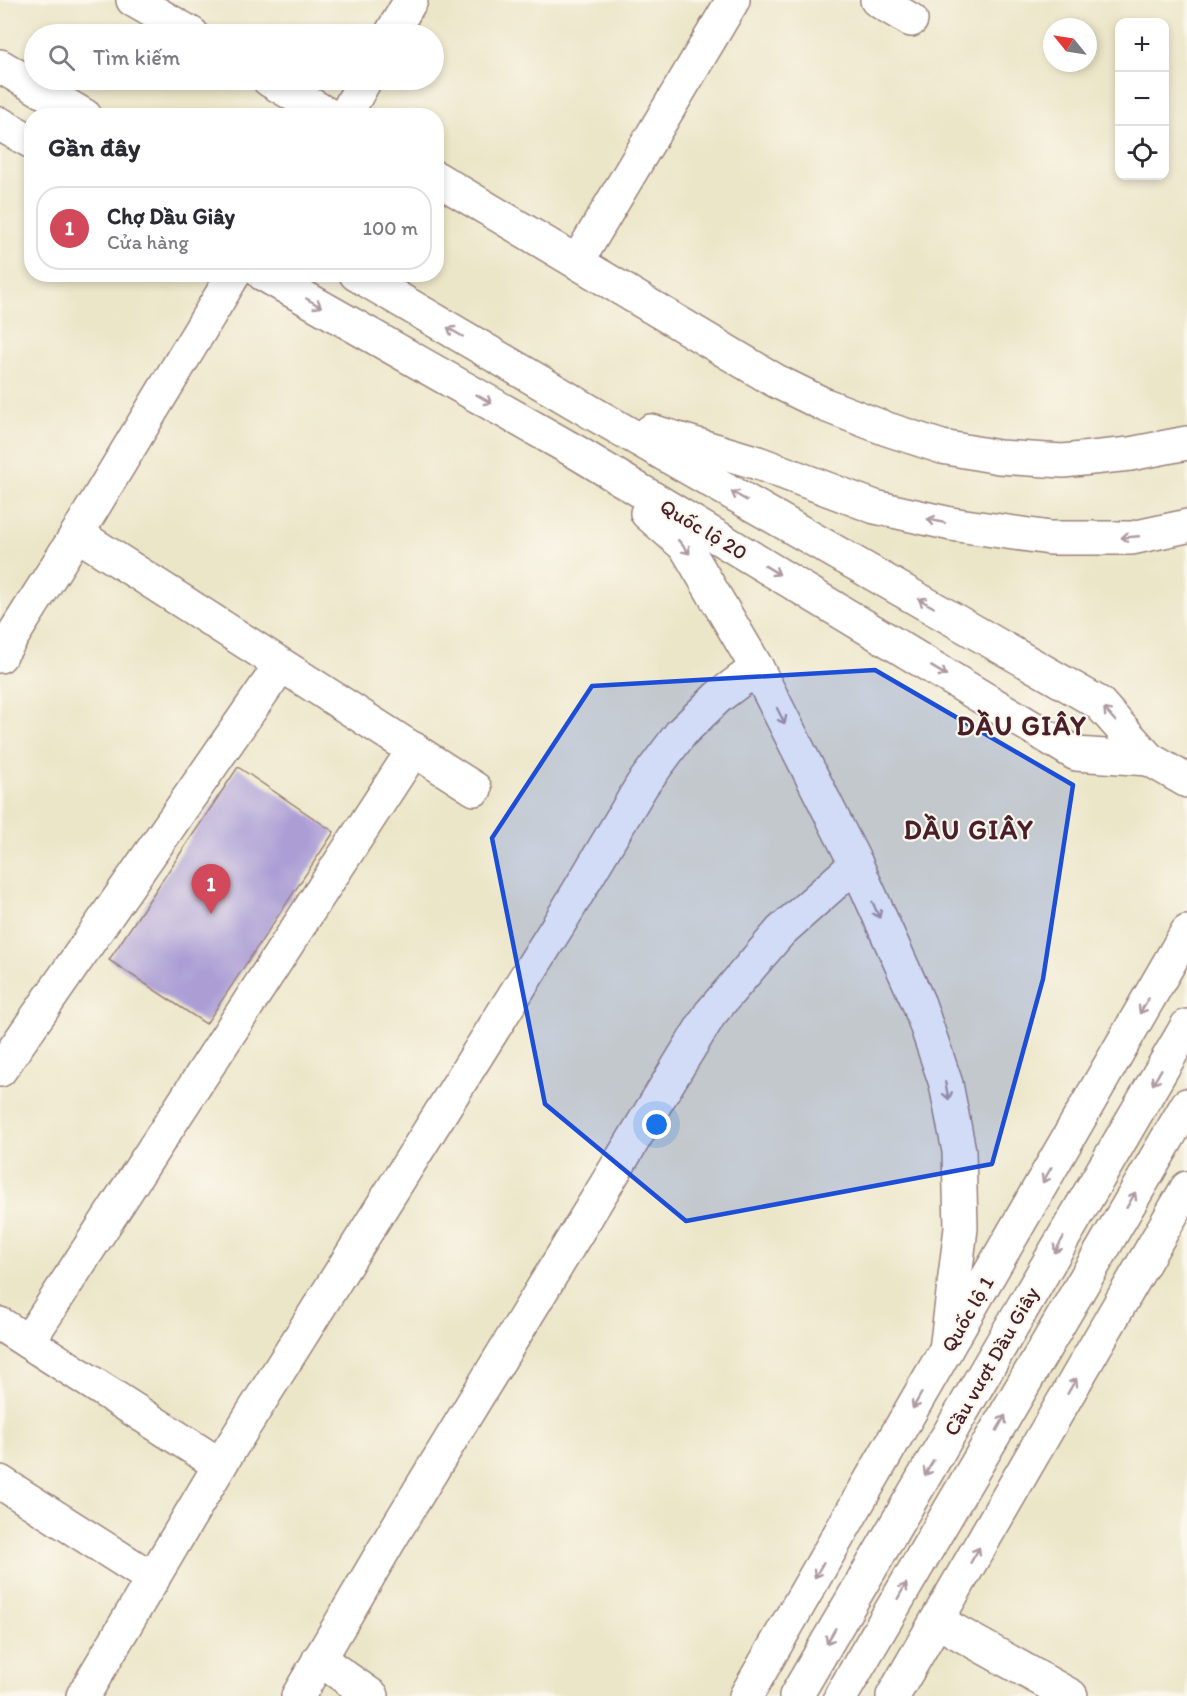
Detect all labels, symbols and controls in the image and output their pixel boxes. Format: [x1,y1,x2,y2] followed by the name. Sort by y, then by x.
[1043,18,1097,72] north arrow
[1115,18,1169,180] map controls
[1115,18,1169,72] button: +
[24,24,444,90] search box
[45,41,78,74] icon: search
[93,44,180,71] text: Tìm kiếm
[1115,72,1169,126] button: −
[1115,126,1169,180] button: locate
[48,131,140,163] text: Gần đây
[107,203,235,230] text: Chợ Dầu Giây
[65,216,74,240] text: 1
[363,216,418,240] text: 100 m
[107,230,189,254] text: Cửa hàng
[305,298,322,310] one-way arrow
[447,326,464,338] one-way arrow
[475,394,492,406] one-way arrow
[730,490,748,501] one-way arrow
[656,493,752,565] street label: Quốc lộ 20
[927,515,946,526] one-way arrow
[1120,532,1140,543] one-way arrow
[678,539,691,555] one-way arrow
[763,564,780,576] one-way arrow
[918,597,935,609] one-way arrow
[930,665,947,677] one-way arrow
[775,707,787,724] one-way arrow
[1103,708,1117,723] one-way arrow
[957,709,1087,742] district label: DẦU GIÂY
[904,813,1034,846] district label: DẦU GIÂY
[192,864,230,914] pin: 1
[871,900,883,918] one-way arrow
[1138,997,1150,1014] one-way arrow
[1151,1068,1163,1085] one-way arrow
[942,1081,954,1100] one-way arrow
[642,1110,671,1139] your location
[1041,1166,1053,1183] one-way arrow
[1125,1192,1137,1209] one-way arrow
[1052,1236,1064,1253] one-way arrow
[935,1271,999,1356] street label: Quốc lộ 1
[938,1282,1044,1440] street label: Cầu vượt Dầu Giây
[1067,1378,1079,1395] one-way arrow
[911,1392,923,1409] one-way arrow
[995,1414,1007,1431] one-way arrow
[922,1459,934,1476] one-way arrow
[969,1547,981,1564] one-way arrow
[813,1560,824,1578] one-way arrow
[897,1583,909,1600] one-way arrow
[824,1627,836,1644] one-way arrow

